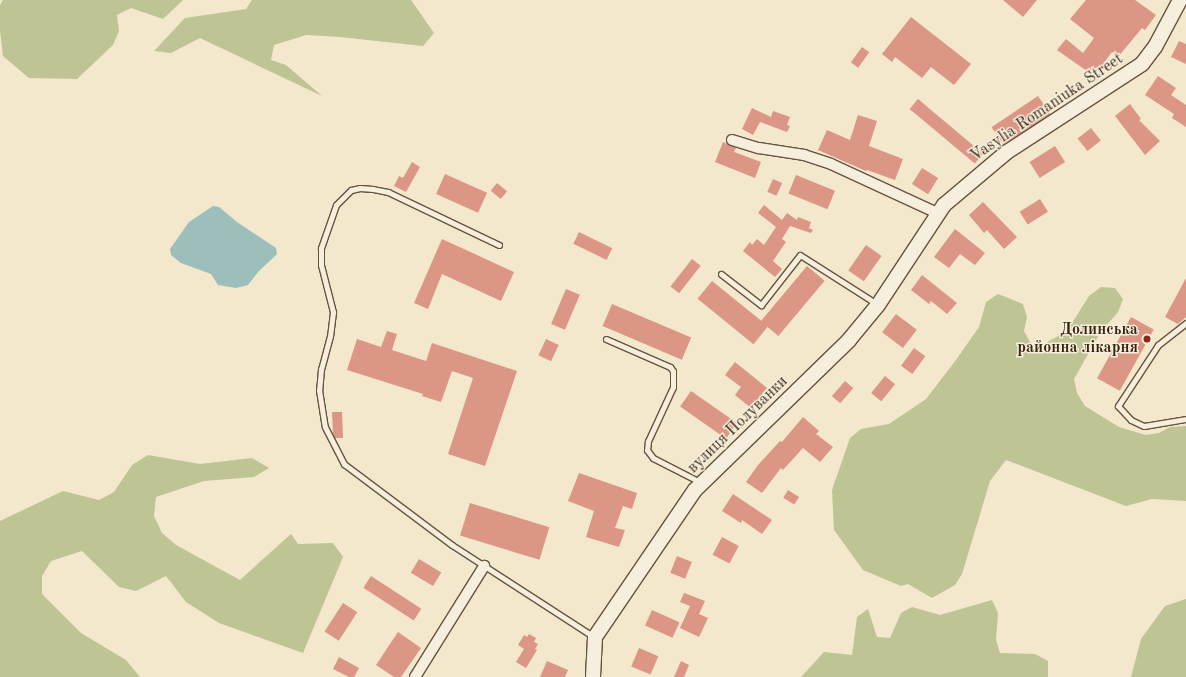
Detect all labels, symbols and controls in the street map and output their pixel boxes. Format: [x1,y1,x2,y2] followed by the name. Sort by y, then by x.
[967,50,1127,166] street label: Vasylia Romaniuka Street
[1017,320,1138,358] place label: Долинська районна лікарня
[1141,333,1153,345] marker: Долинська районна лікарня
[684,372,792,478] street label: вулиця Полуванки

